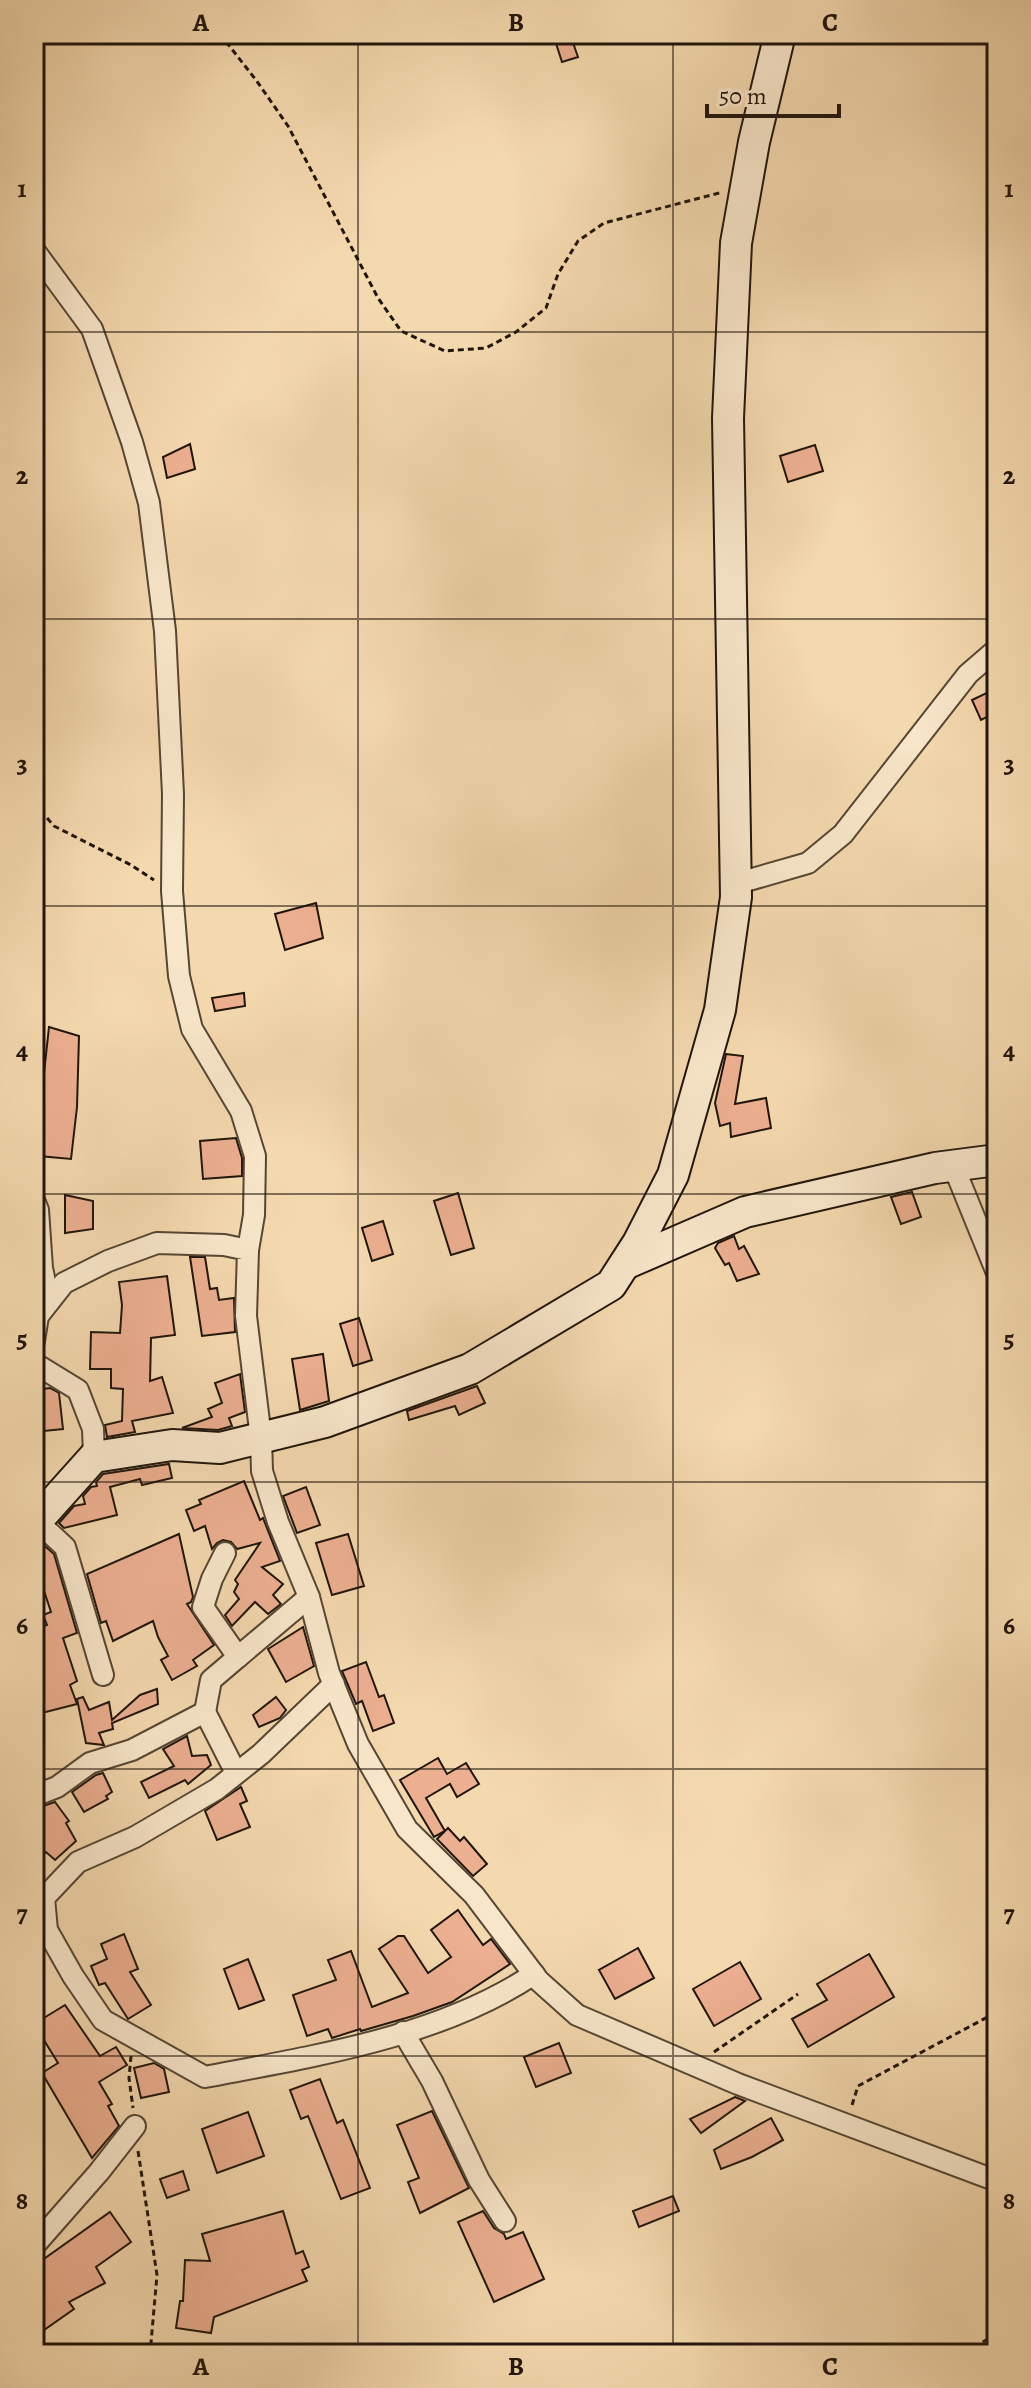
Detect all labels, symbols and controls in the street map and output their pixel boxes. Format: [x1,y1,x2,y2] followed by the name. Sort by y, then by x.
[192,5,210,40] text: A
[508,5,524,40] text: B
[822,5,838,40] text: C
[707,68,839,118] scale bar
[719,80,767,112] text: 50 m
[17,171,27,206] text: 1
[1004,171,1014,206] text: 1
[16,458,29,493] text: 2
[1003,458,1016,493] text: 2
[16,746,28,781] text: 3
[1003,746,1015,781] text: 3
[16,1033,28,1068] text: 4
[1003,1033,1015,1068] text: 4
[16,1321,28,1356] text: 5
[1003,1321,1015,1356] text: 5
[16,1608,28,1643] text: 6
[1003,1608,1015,1643] text: 6
[16,1896,28,1931] text: 7
[1003,1896,1015,1931] text: 7
[16,2183,28,2218] text: 8
[1003,2183,1015,2218] text: 8
[192,2349,210,2384] text: A
[508,2349,524,2384] text: B
[822,2349,838,2384] text: C

